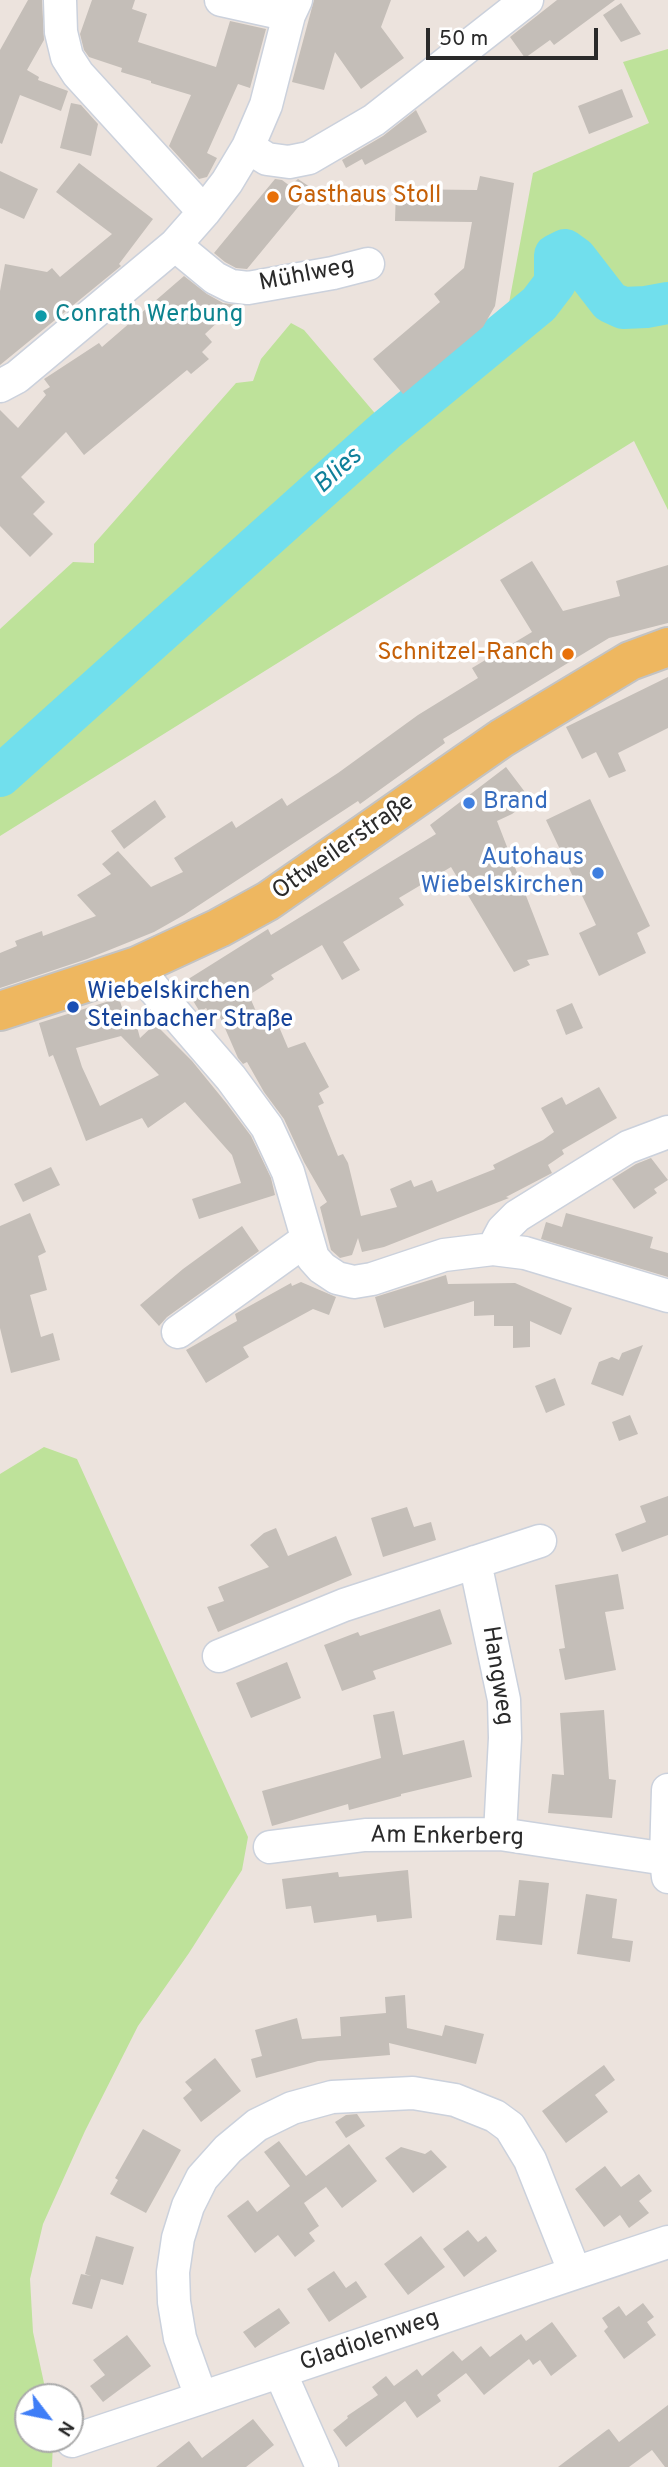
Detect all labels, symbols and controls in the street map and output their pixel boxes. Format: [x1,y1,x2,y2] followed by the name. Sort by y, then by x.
[430,14,602,58] scale bar
[439,26,488,53] text: 50 m
[287,183,441,211] place label: Gasthaus Stoll
[265,189,281,205] marker: Gasthaus Stoll
[257,253,357,299] street label: Mühlweg
[55,302,243,330] place label: Conrath Werbung
[33,308,49,324] marker: Conrath Werbung
[308,442,370,502] water label: Blies
[377,640,554,668] place label: Schnitzel-Ranch
[560,646,576,662] marker: Schnitzel-Ranch
[268,789,420,907] street label: Ottweilerstraße
[483,789,548,817] place label: Brand
[461,795,477,811] marker: Brand
[420,845,584,901] place label: Autohaus Wiebelskirchen
[590,865,606,881] marker: Autohaus Wiebelskirchen
[87,979,293,1035] place label: Wiebelskirchen Steinbacher Straße
[65,999,81,1015] marker: Wiebelskirchen Steinbacher Straße
[474,1624,518,1728] street label: Hangweg
[370,1822,524,1854] street label: Am Enkerberg
[297,2305,443,2379] street label: Gladiolenweg
[14,2383,84,2453] north arrow
[51,2416,79,2440] text: N

